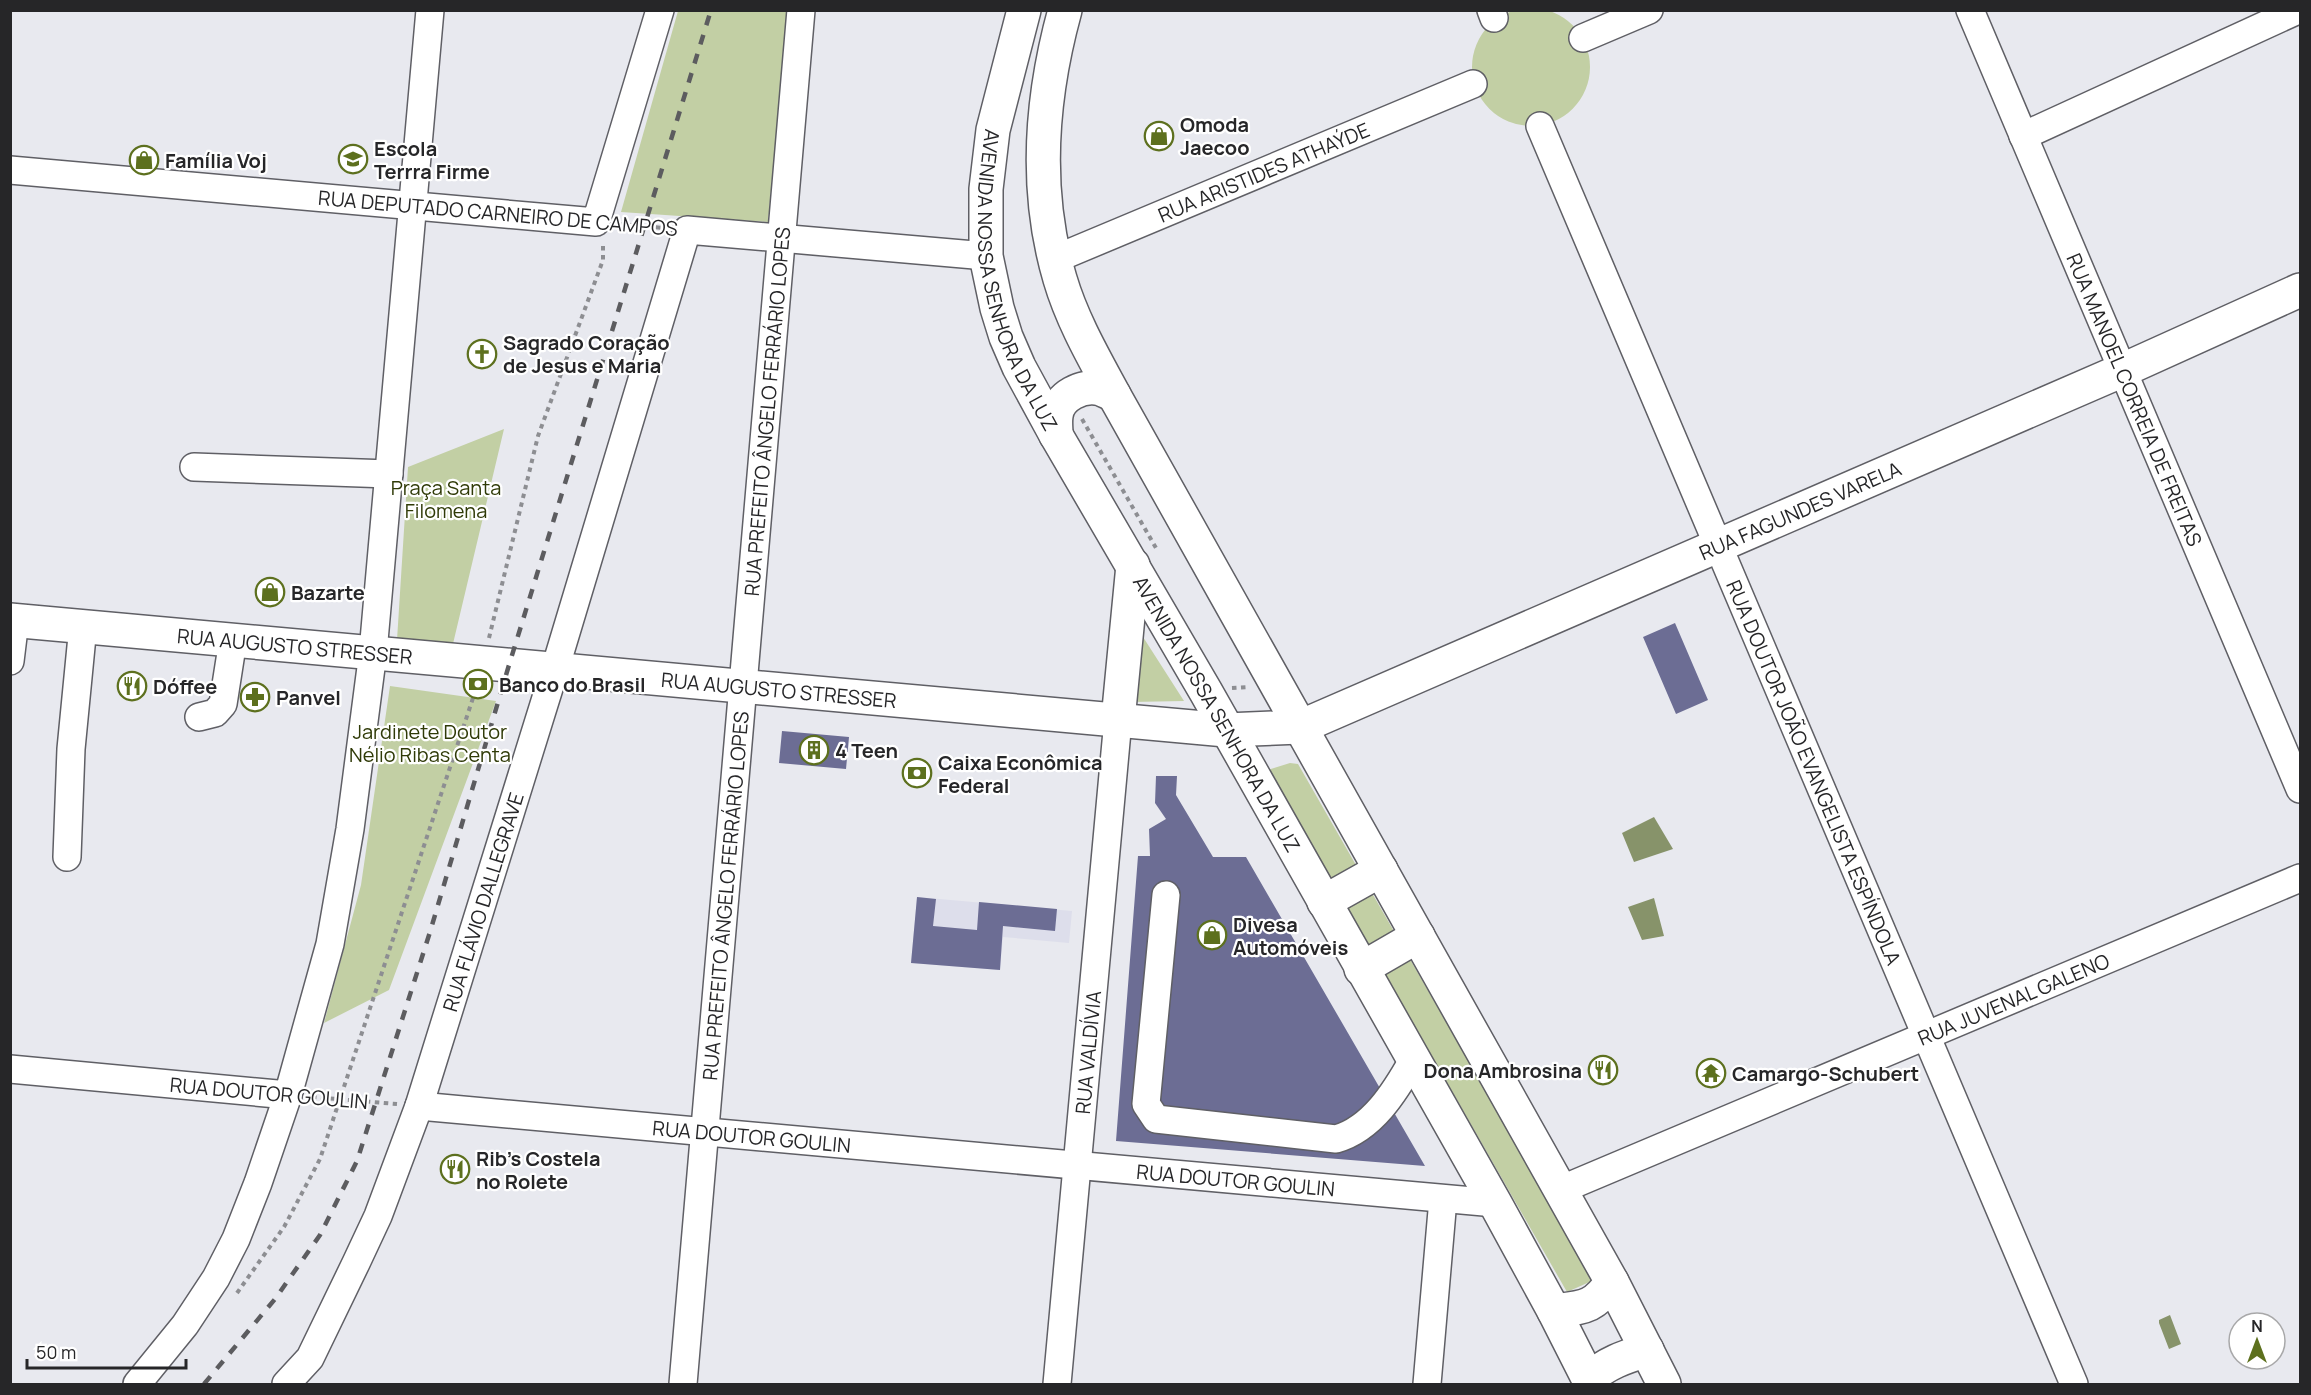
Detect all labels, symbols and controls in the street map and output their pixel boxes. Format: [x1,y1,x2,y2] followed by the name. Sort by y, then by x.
[1180,111,1250,161] place label: Omoda Jaecoo
[1154,115,1373,228] street label: RUA ARISTIDES ATHAÝDE
[1143,120,1175,152] shop icon: Omoda Jaecoo
[972,128,1064,435] street label: AVENIDA NOSSA SENHORA DA LUZ
[374,135,490,185] place label: Escola Terrra Firme
[337,143,369,175] school or university icon: Escola Terrra Firme
[128,144,160,176] shop icon: Família Voj
[165,147,267,174] place label: Família Voj
[317,184,679,242] street label: RUA DEPUTADO CARNEIRO DE CAMPOS
[737,226,796,597] street label: RUA PREFEITO ÂNGELO FERRÁRIO LOPES
[2061,249,2209,550] street label: RUA MANOEL CORREIA DE FREITAS
[503,329,670,379] place label: Sagrado Coração de Jesus e Maria
[466,338,498,370] church icon: Sagrado Coração de Jesus e Maria
[1695,454,1905,566] street label: RUA FAGUNDES VARELA
[391,474,501,524] park label: Praça Santa Filomena
[1128,571,1307,857] street label: AVENIDA NOSSA SENHORA DA LUZ
[254,576,286,608] shop icon: Bazarte
[1721,576,1908,969] street label: RUA DOUTOR JOÃO EVANGELISTA ESPÍNDOLA
[291,579,365,606] place label: Bazarte
[176,622,414,670] street label: RUA AUGUSTO STRESSER
[660,665,898,714] street label: RUA AUGUSTO STRESSER
[462,668,494,700] bank icon: Banco do Brasil
[116,670,148,702] restaurant icon: Dóffee
[499,671,646,698] place label: Banco do Brasil
[153,673,217,700] place label: Dóffee
[239,681,271,713] pharmacy icon: Panvel
[276,684,341,711] place label: Panvel
[696,710,754,1081] street label: RUA PREFEITO ÂNGELO FERRÁRIO LOPES
[349,718,511,768] park label: Jardinete Doutor Nélio Ribas Centa
[798,734,830,766] building icon: 4 Teen
[835,737,898,764] place label: 4 Teen
[938,749,1103,799] place label: Caixa Econômica Federal
[901,757,933,789] bank icon: Caixa Econômica Federal
[436,789,529,1015] street label: RUA FLÁVIO DALLEGRAVE
[1233,911,1348,961] place label: Divesa Automóveis
[1196,919,1228,951] shop icon: Divesa Automóveis
[1914,947,2113,1051] street label: RUA JUVENAL GALENO
[1068,989,1107,1115] street label: RUA VALDÍVIA
[1587,1054,1619,1086] restaurant icon: Dona Ambrosina
[1424,1057,1582,1084] place label: Dona Ambrosina
[1695,1057,1727,1089] temple icon: Camargo-Schubert
[1732,1060,1919,1087] place label: Camargo-Schubert
[169,1071,369,1115] street label: RUA DOUTOR GOULIN
[651,1114,852,1158] street label: RUA DOUTOR GOULIN
[476,1145,600,1195] place label: Rib's Costela no Rolete
[439,1153,471,1185] restaurant icon: Rib's Costela no Rolete
[1135,1157,1336,1202] street label: RUA DOUTOR GOULIN
[2227,1311,2287,1371] north arrow
[2251,1315,2263,1337] text: N
[27,1332,186,1370] scale bar
[36,1340,76,1364] text: 50 m

